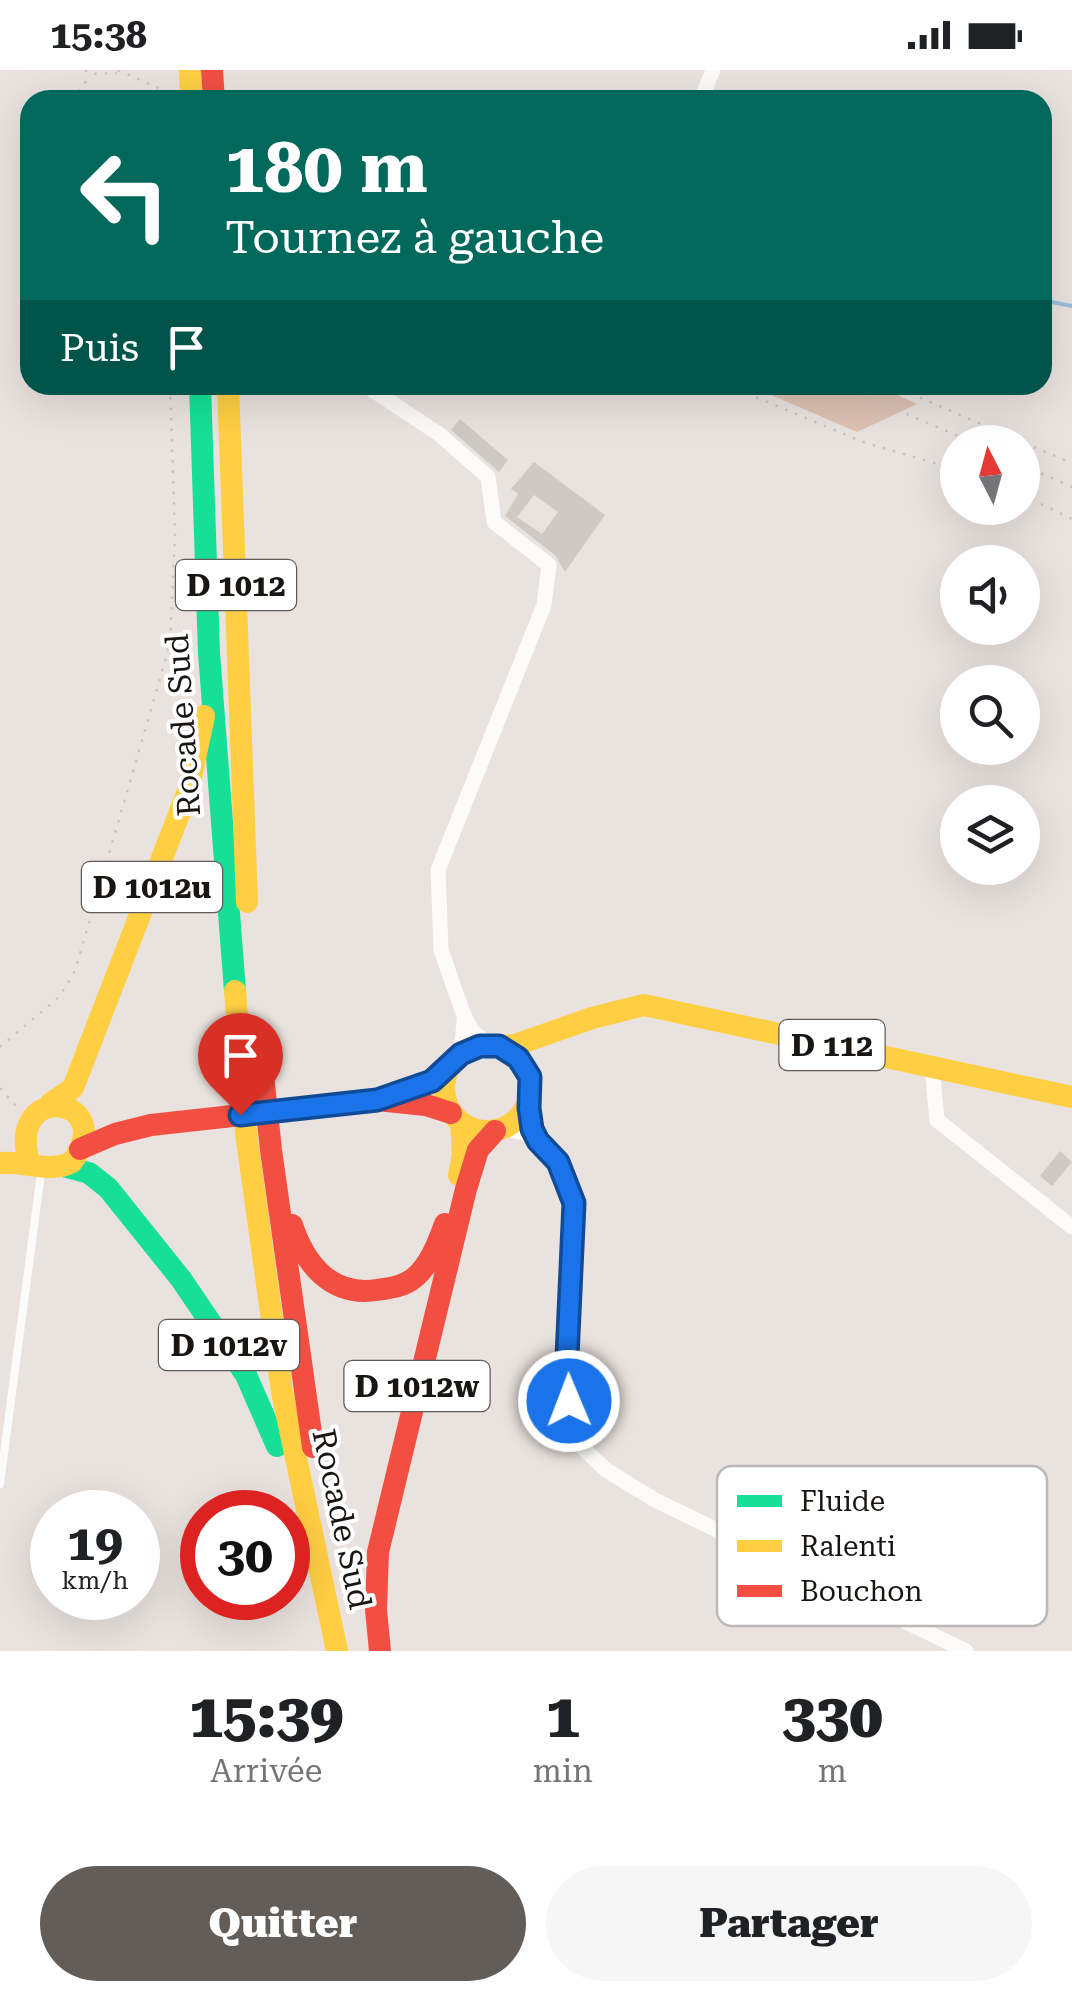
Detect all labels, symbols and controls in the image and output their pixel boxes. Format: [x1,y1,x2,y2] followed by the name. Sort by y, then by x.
[50,13,147,57] text: 15:38
[225,127,428,209] text: 180 m
[60,130,190,260] icon: left
[225,211,604,264] text: Tournez à gauche
[159,320,214,375] icon: arrive
[60,326,139,370] text: Puis
[940,425,1040,525] north arrow
[940,425,1040,885] map controls
[940,545,1040,645] button: sound
[176,560,296,610] road number: D 1012
[158,632,208,818] street label: Rocade Sud
[940,665,1040,765] button: search
[940,785,1040,885] button: layers
[82,862,222,912] road number: D 1012u
[198,1013,283,1116] pin
[780,1020,884,1070] road number: D 112
[213,1028,268,1083] icon: arrive
[159,1320,299,1370] road number: D 1012v
[517,1349,621,1453] position arrow
[344,1361,490,1411] road number: D 1012w
[304,1426,380,1612] street label: Rocade Sud
[717,1466,1047,1626] legend
[800,1485,885,1518] text: Fluide
[180,1490,310,1620] speed limit sign: 30
[67,1514,123,1572] text: 19
[800,1530,896,1563] text: Ralenti
[62,1566,128,1595] text: km/h
[800,1575,923,1608] text: Bouchon
[189,1681,344,1752] text: 15:39
[546,1681,580,1752] text: 1
[782,1681,883,1752] text: 330
[210,1752,322,1790] text: Arrivée
[533,1752,593,1790] text: min
[818,1752,847,1790] text: m
[40,1866,526,1981] button: Quitter
[546,1866,1032,1981] button: Partager

